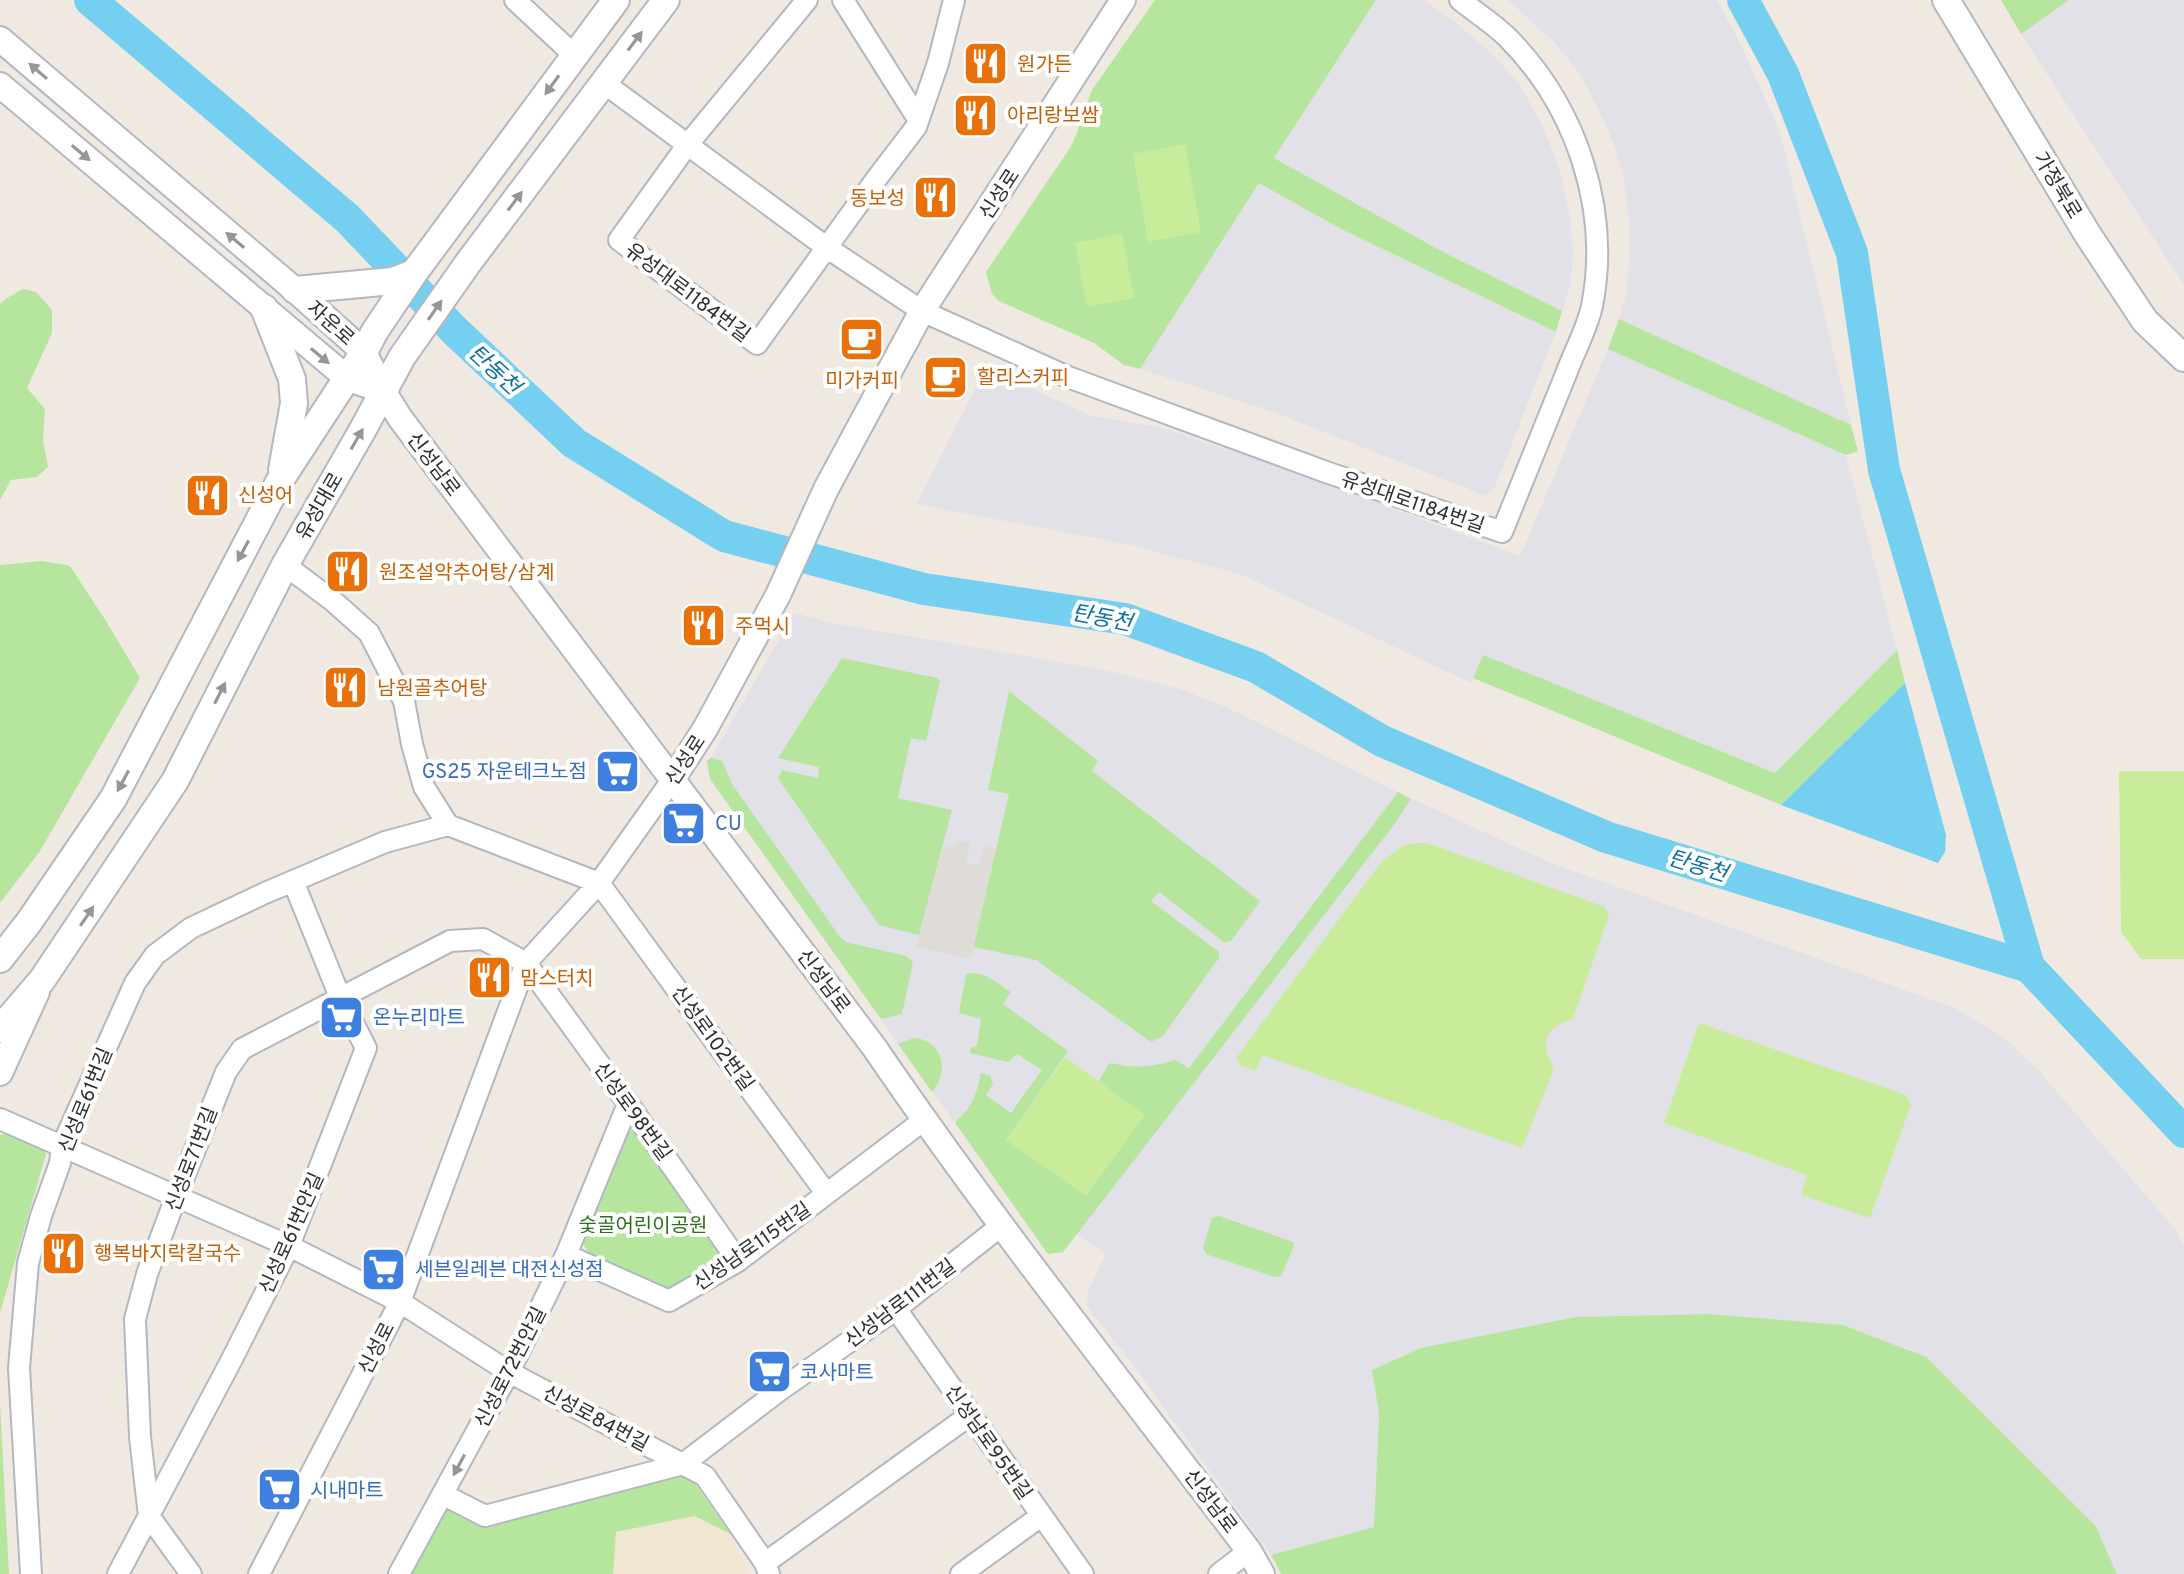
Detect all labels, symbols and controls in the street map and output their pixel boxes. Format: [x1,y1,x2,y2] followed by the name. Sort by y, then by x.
[627,31,642,52] one-way arrow
[962,40,1010,88] restaurant icon: 원가든
[1017,53,1072,79] place label: 원가든
[28,63,48,80] one-way arrow
[545,74,561,95] one-way arrow
[952,91,1000,139] restaurant icon: 아리랑보쌈
[1007,104,1099,130] place label: 아리랑보쌈
[71,144,91,161] one-way arrow
[2026,148,2086,224] street label: 가정북로
[975,165,1027,225] street label: 신성로
[912,174,960,222] restaurant icon: 동보성
[850,187,905,213] place label: 동보성
[507,191,523,211] one-way arrow
[225,232,245,249] one-way arrow
[619,238,755,349] street label: 유성대로1184번길
[300,296,359,353] street label: 자운로
[427,299,443,321] one-way arrow
[838,316,886,364] cafe icon: 미가커피
[462,340,527,403] water label: 탄동천
[310,347,330,364] one-way arrow
[922,353,970,401] cafe icon: 할리스커피
[977,366,1069,392] place label: 할리스커피
[825,369,899,395] place label: 미가커피
[350,428,364,451] one-way arrow
[400,428,465,502] street label: 신성남로
[1337,467,1487,541] street label: 유성대로1184번길
[291,469,350,545] street label: 유성대로
[183,471,231,519] restaurant icon: 신성어
[238,484,293,510] place label: 신성어
[237,540,251,562] one-way arrow
[324,548,372,596] restaurant icon: 원조설악추어탕/삼계
[379,561,554,587] place label: 원조설악추어탕/삼계
[1069,600,1137,639] water label: 탄동천
[680,602,728,650] restaurant icon: 주먹시
[735,615,790,641] place label: 주먹시
[322,664,370,712] restaurant icon: 남원골추어탕
[377,677,487,703] place label: 남원골추어탕
[213,681,227,704] one-way arrow
[661,731,713,791] street label: 신성로
[594,747,642,795] supermarket icon: GS25 자운테크노점
[422,760,587,786] place label: GS25 자운테크노점
[116,770,129,793] one-way arrow
[660,799,708,847] supermarket icon: CU
[715,812,742,838] place label: CU
[1664,846,1733,890] water label: 탄동천
[79,905,94,926] one-way arrow
[790,945,855,1019] street label: 신성남로
[465,954,513,1002] restaurant icon: 맘스터치
[520,967,594,993] place label: 맘스터치
[664,981,759,1097] street label: 신성로102번길
[318,993,366,1041] supermarket icon: 온누리마트
[373,1006,465,1032] place label: 온누리마트
[54,1044,120,1157] street label: 신성로61번길
[587,1058,676,1167] street label: 신성로98번길
[161,1104,225,1216] street label: 신성로71번길
[255,1169,331,1298] street label: 신성로61번안길
[689,1197,817,1298] street label: 신성남로115번길
[579,1214,707,1240] park label: 숯골어린이공원
[39,1229,87,1277] restaurant icon: 행복바지락칼국수
[94,1242,241,1268] place label: 행복바지락칼국수
[360,1245,408,1293] supermarket icon: 세븐일레븐 대전신성점
[840,1254,962,1355] street label: 신성남로111번길
[415,1258,604,1284] place label: 세븐일레븐 대전신성점
[470,1303,554,1433] street label: 신성로72번안길
[354,1318,402,1379] street label: 신성로
[745,1348,793,1396] supermarket icon: 코사마트
[800,1361,874,1387] place label: 코사마트
[938,1380,1037,1506] street label: 신성남로95번길
[537,1381,653,1459] street label: 신성로84번길
[453,1454,466,1477] one-way arrow
[1177,1465,1242,1539] street label: 신성남로
[255,1466,303,1514] supermarket icon: 시내마트
[310,1479,384,1505] place label: 시내마트

